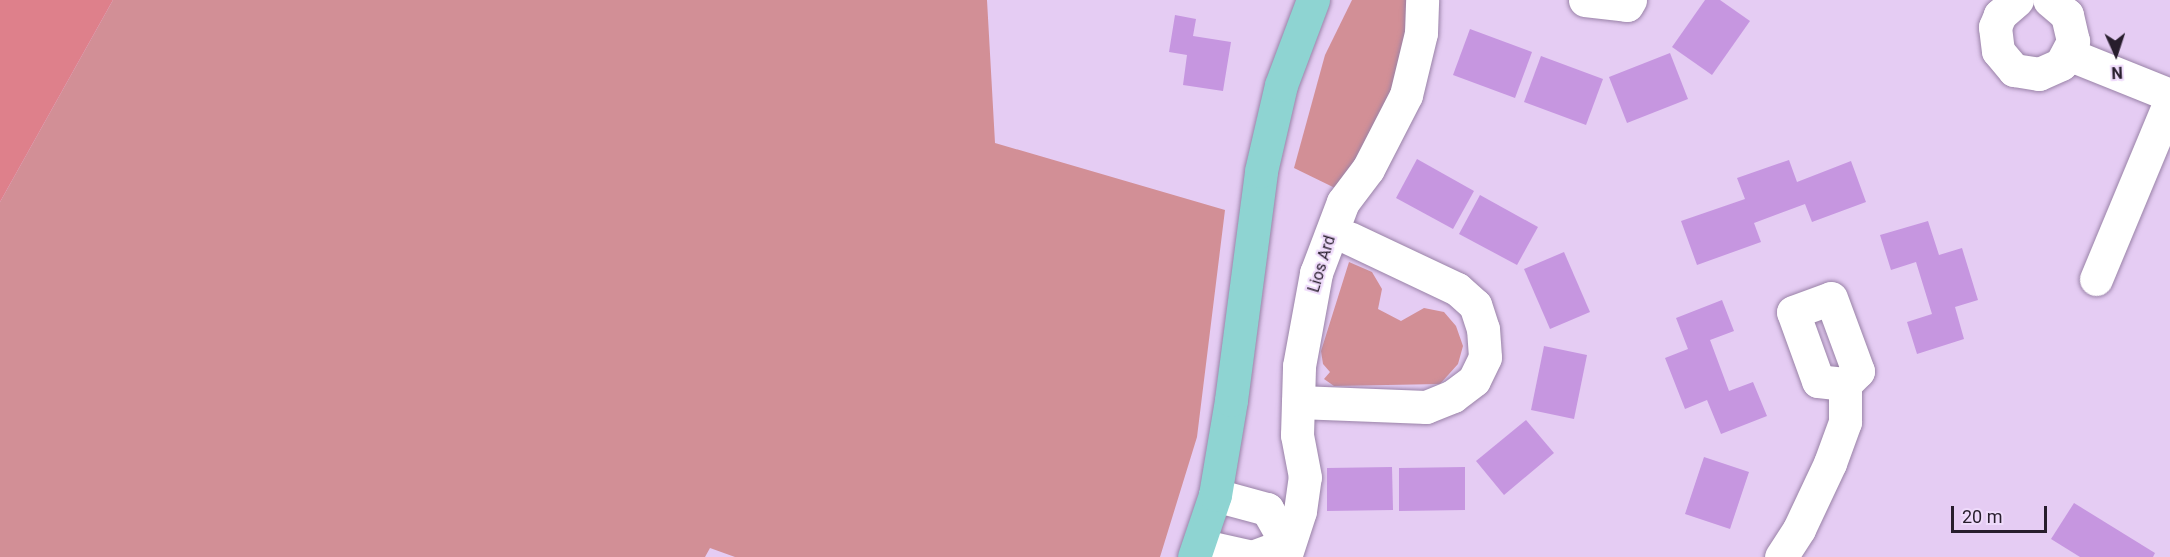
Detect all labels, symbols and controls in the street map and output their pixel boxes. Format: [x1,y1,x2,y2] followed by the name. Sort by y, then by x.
[2086,24,2146,84] north arrow
[2111,63,2123,82] text: N
[1304,233,1340,295] street label: Lios Ard
[1954,494,2050,532] scale bar
[1962,506,2002,527] text: 20 m

